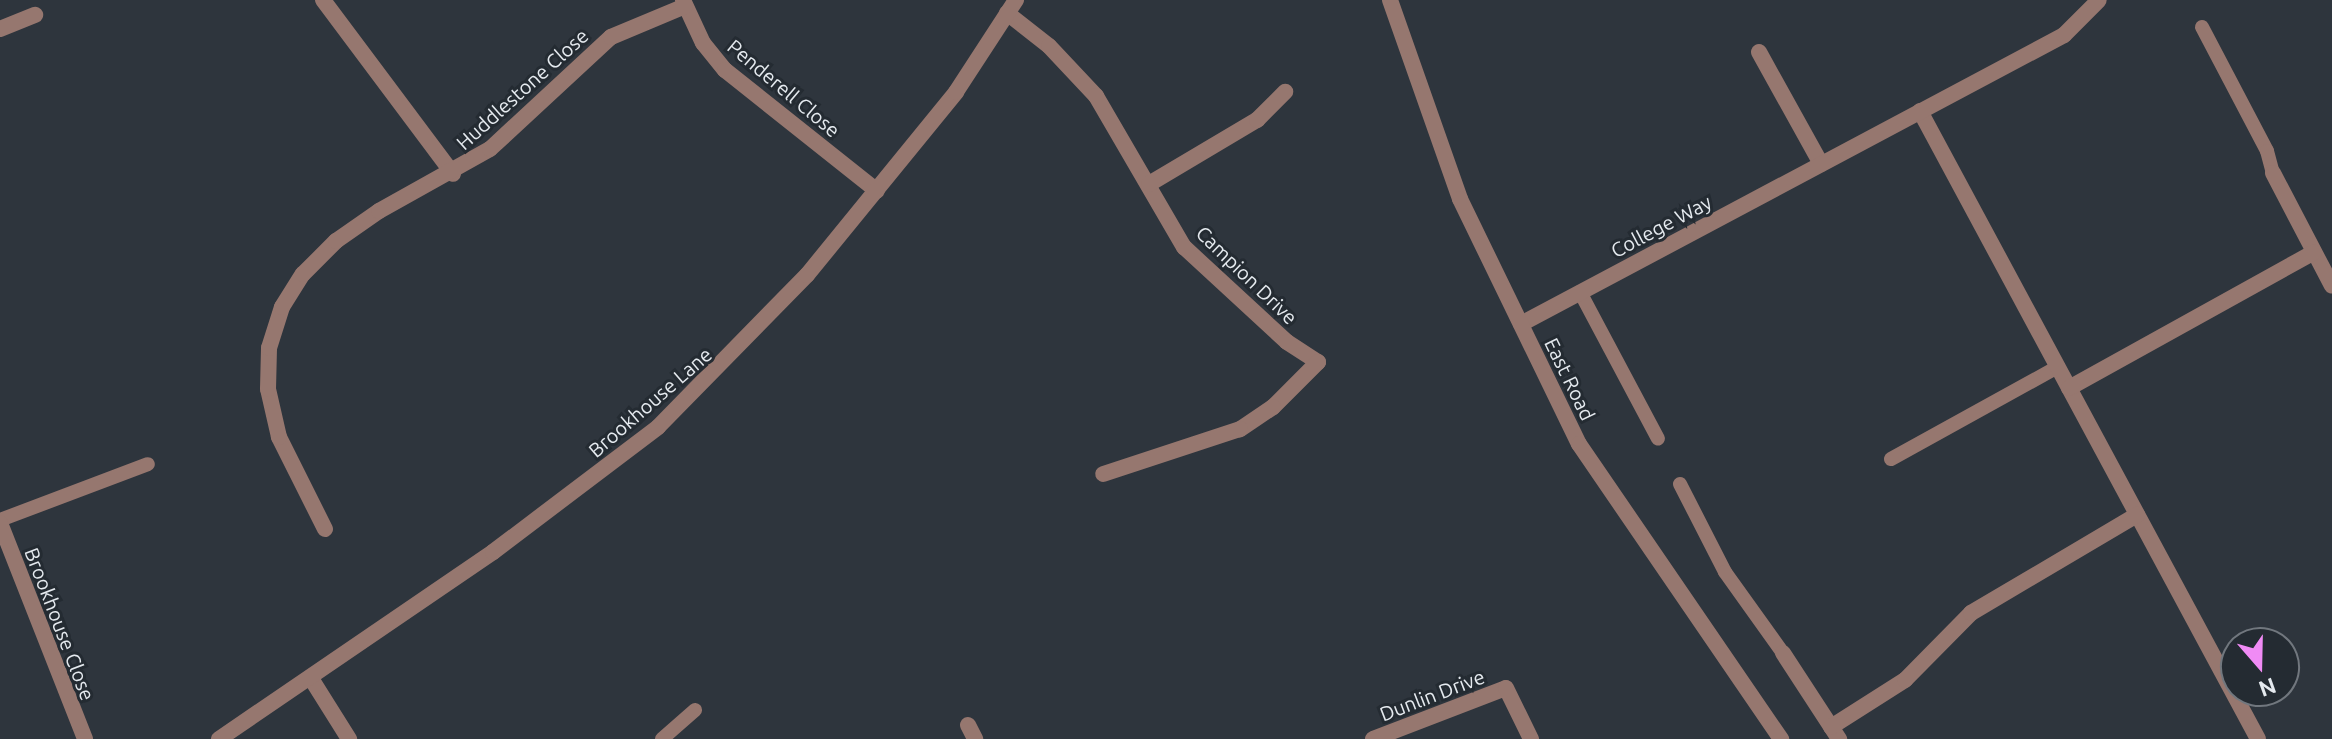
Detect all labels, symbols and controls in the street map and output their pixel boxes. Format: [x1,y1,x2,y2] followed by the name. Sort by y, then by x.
[451,23,593,155] street label: Huddlestone Close
[723,34,845,142] street label: Penderell Close
[1607,189,1715,263] street label: College Way
[1191,221,1303,329] street label: Campion Drive
[1540,334,1600,424] street label: East Road
[583,342,717,462] street label: Brookhouse Lane
[20,544,100,704] street label: Brookhouse Close
[2220,627,2300,707] north arrow
[1376,664,1488,726] street label: Dunlin Drive
[2256,674,2280,703] text: N

